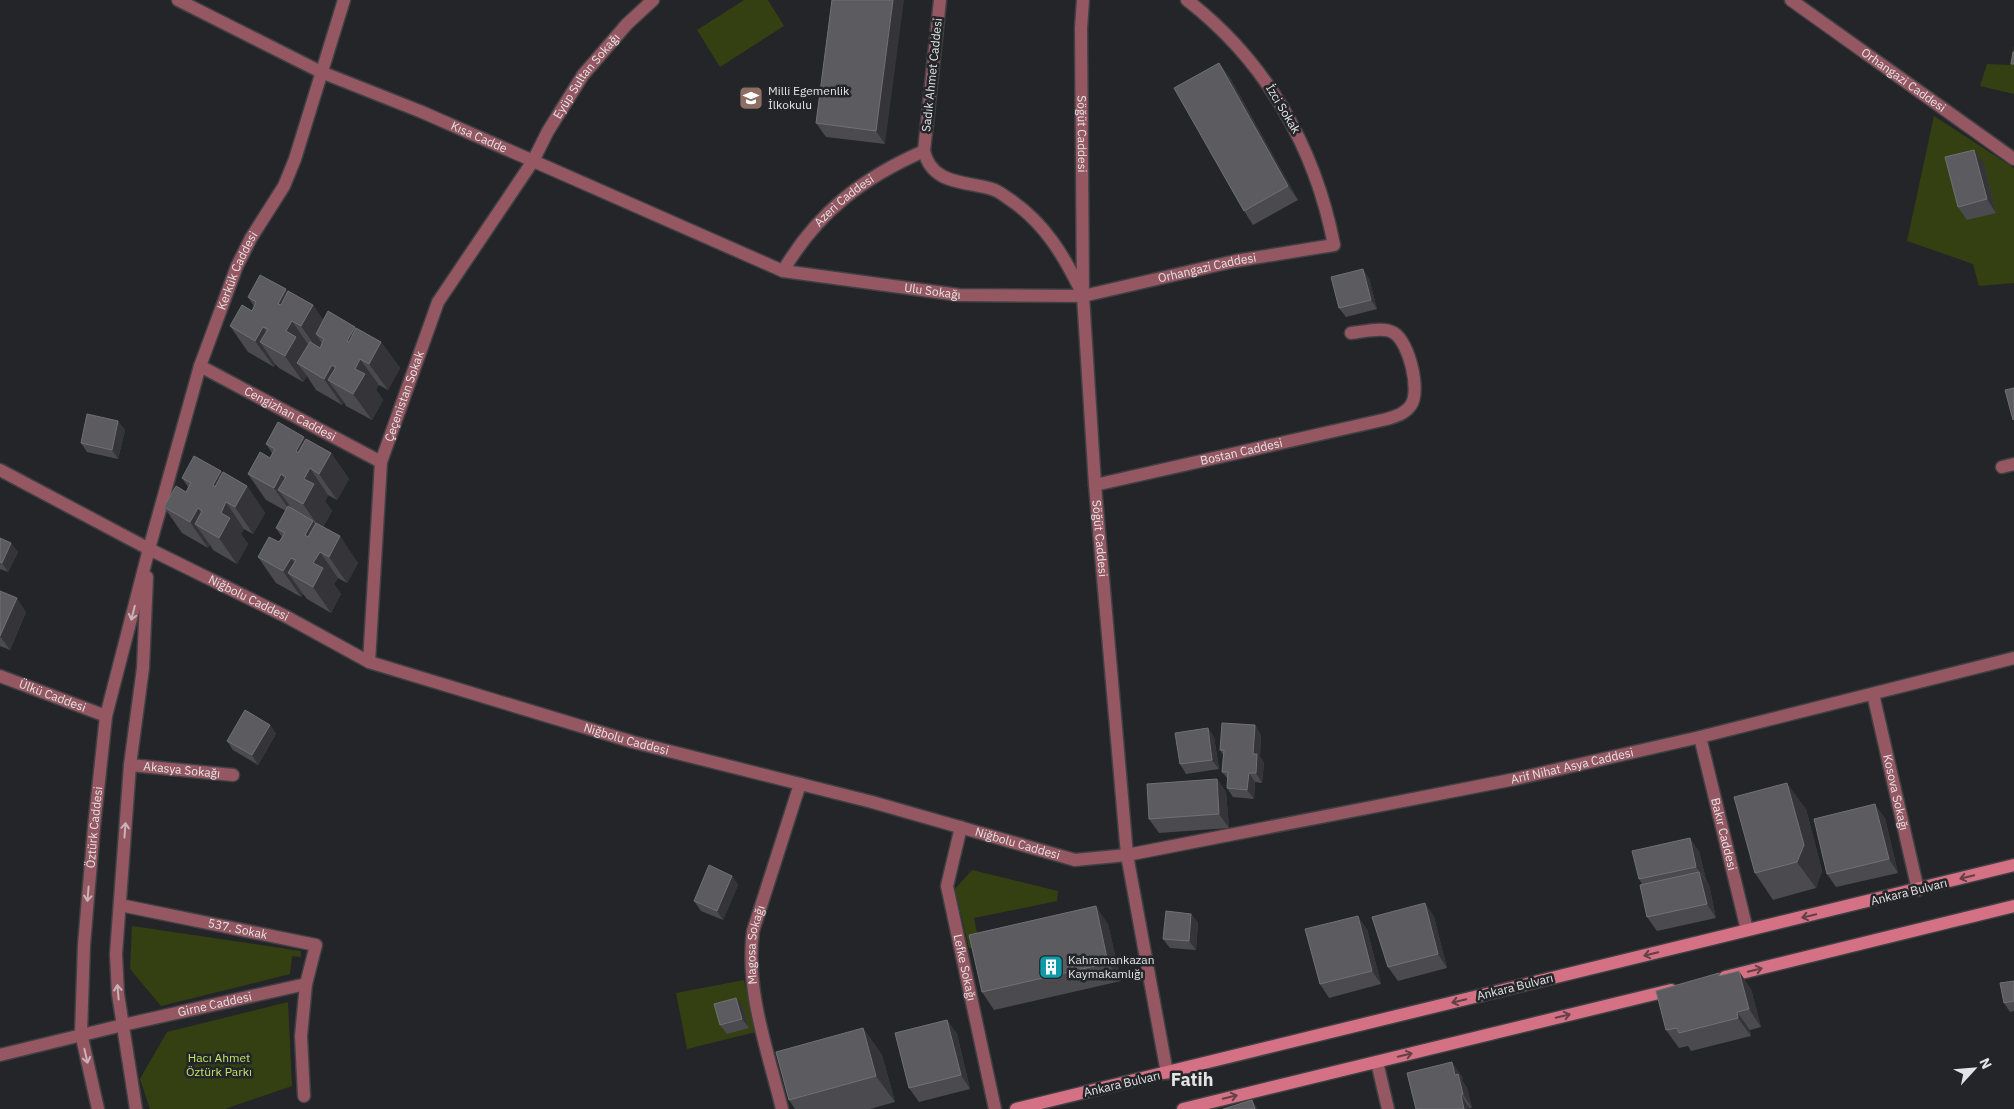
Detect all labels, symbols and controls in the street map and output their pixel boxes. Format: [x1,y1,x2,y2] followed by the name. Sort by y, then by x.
[918,17,945,133] street label: Sadık Ahmet Caddesi
[550,30,623,121] street label: Eyüp Sultan Sokağı
[1858,44,1949,115] street label: Orhangazi Caddesi
[1263,81,1304,137] street label: İzci Sokak
[768,83,850,112] place label: Milli Egemenlik İlkokulu
[738,85,764,111] school or university icon: Milli Egemenlik İlkokulu
[1075,95,1090,173] street label: Söğüt Caddesi
[449,118,510,156] street label: Kısa Cadde
[811,171,876,229] street label: Azeri Caddesi
[213,228,260,312] street label: Kerkük Caddesi
[1156,250,1257,286] street label: Orhangazi Caddesi
[903,280,961,302] street label: Ulu Sokağı
[381,348,427,444] street label: Çeçenistan Sokak
[242,383,339,444] street label: Cengizhan Caddesi
[1199,435,1284,468] street label: Bostan Caddesi
[1089,499,1111,577] street label: Söğüt Caddesi
[206,571,291,624] street label: Niğbolu Caddesi
[127,605,137,621] one-way arrow
[17,676,88,715] street label: Ülkü Caddesi
[582,720,671,758] street label: Niğbolu Caddesi
[1509,744,1635,787] street label: Arif Nihat Asya Caddesi
[1880,753,1912,832] street label: Kosova Sokağı
[143,758,221,781] street label: Akasya Sokağı
[83,786,105,869] street label: Öztürk Caddesi
[1708,796,1740,872] street label: Bakır Caddesi
[120,822,130,838] one-way arrow
[973,824,1062,862] street label: Niğbolu Caddesi
[1959,873,1975,883] one-way arrow
[1869,875,1949,908] street label: Ankara Bulvarı
[84,886,93,902] one-way arrow
[743,903,768,985] street label: Magosa Sokağı
[1801,912,1817,921] one-way arrow
[207,915,269,942] street label: 537. Sokak
[951,933,979,1002] street label: Lefke Sokağı
[1643,950,1659,959] one-way arrow
[1068,952,1155,981] place label: Kahramankazan Kaymakamlığı
[1038,954,1064,980] building icon: Kahramankazan Kaymakamlığı
[1746,964,1762,974] one-way arrow
[1475,970,1555,1003] street label: Ankara Bulvarı
[113,984,123,1000] one-way arrow
[176,988,253,1020] street label: Girne Caddesi
[1452,997,1468,1006] one-way arrow
[1555,1011,1571,1020] one-way arrow
[1949,1044,1999,1094] north arrow
[82,1047,91,1063] one-way arrow
[186,1050,252,1079] park label: Hacı Ahmet Öztürk Parkı
[1397,1050,1413,1059] one-way arrow
[1975,1055,1996,1072] text: N
[1082,1067,1162,1100] street label: Ankara Bulvarı
[1171,1068,1213,1091] district label: Fatih
[1222,1092,1238,1102] one-way arrow

